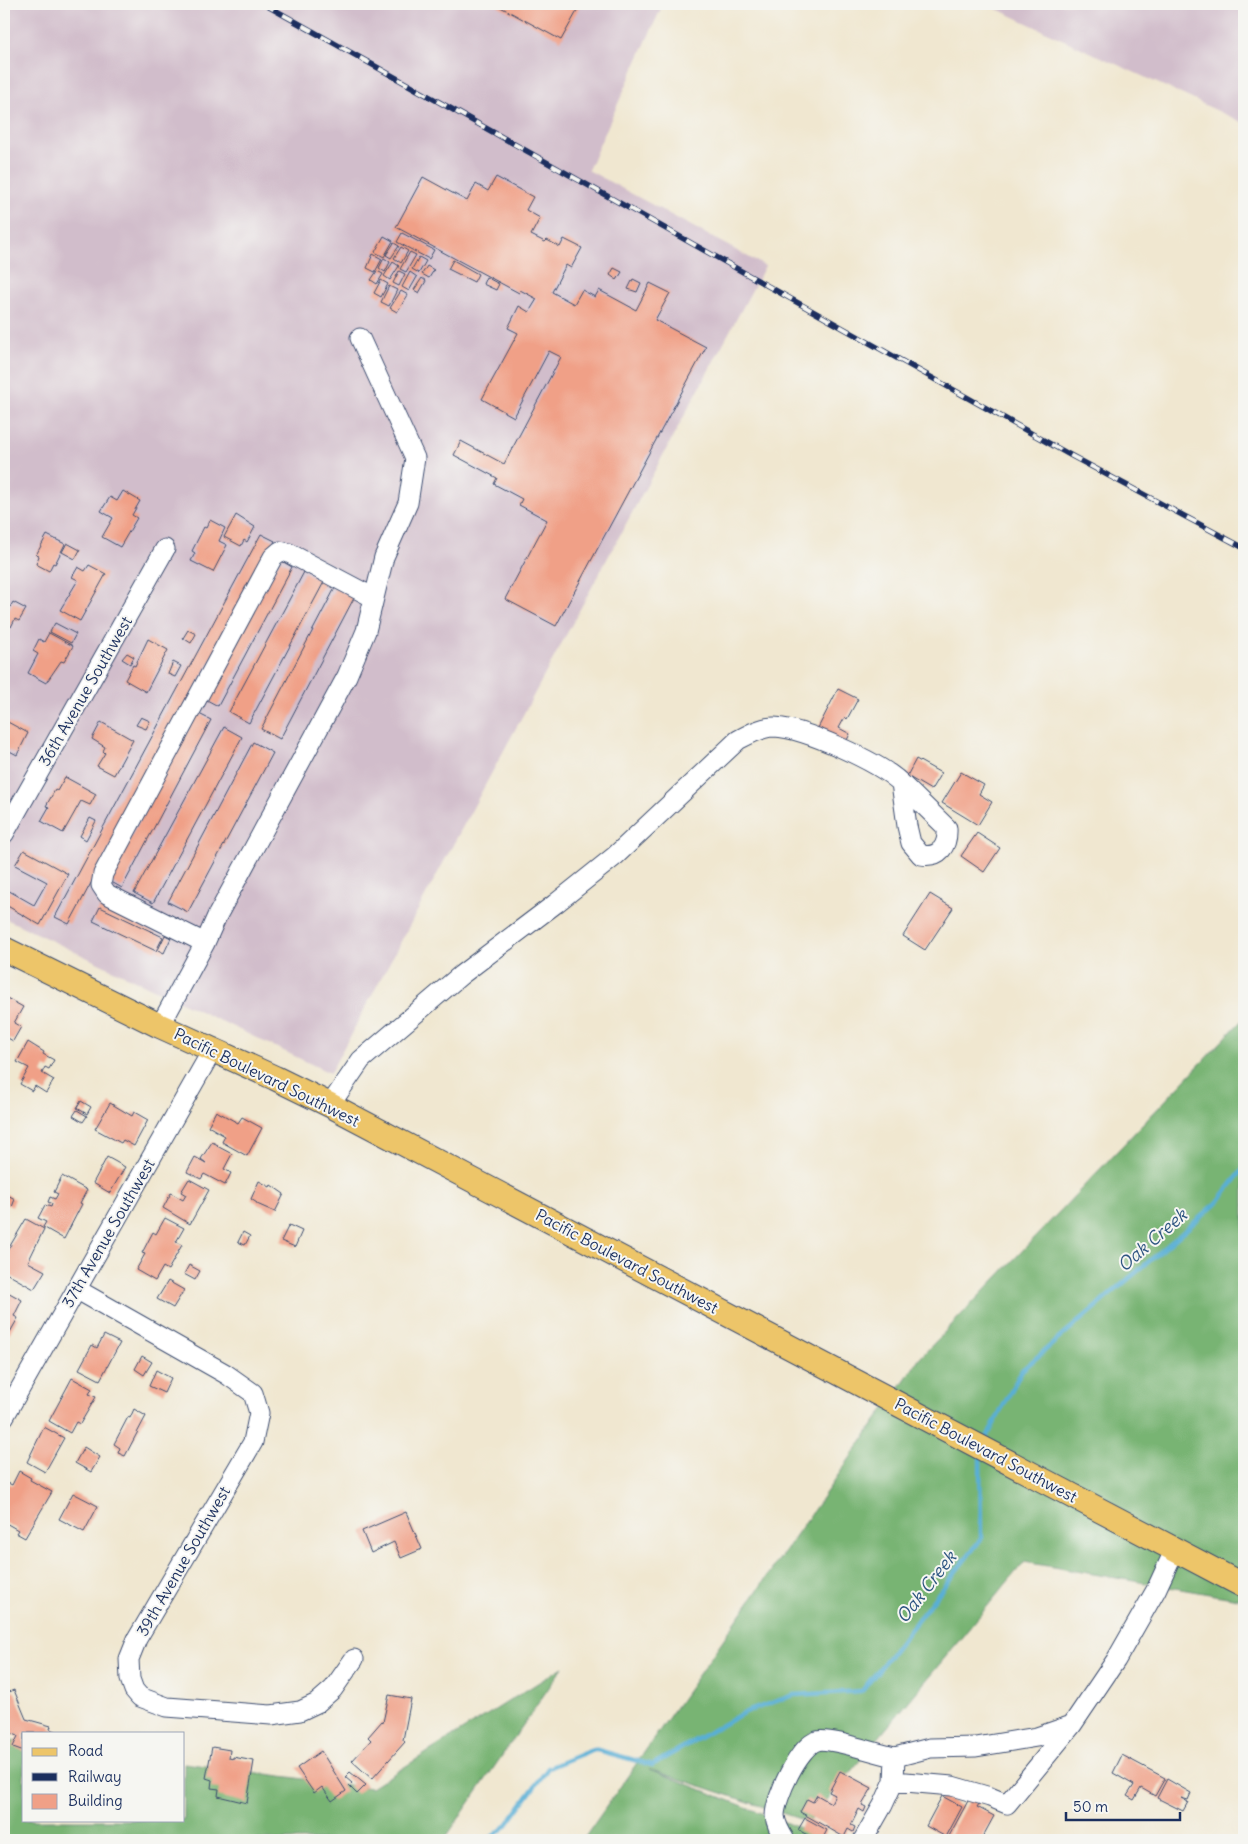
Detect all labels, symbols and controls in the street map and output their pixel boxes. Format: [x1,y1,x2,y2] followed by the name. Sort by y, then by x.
[34,612,136,770] street label: 36th Avenue Southwest
[171,1023,364,1131] street label: Pacific Boulevard Southwest
[57,1155,159,1311] street label: 37th Avenue Southwest
[1112,1202,1193,1277] water label: Oak Creek
[532,1204,722,1318] street label: Pacific Boulevard Southwest
[891,1393,1081,1507] street label: Pacific Boulevard Southwest
[132,1482,234,1640] street label: 39th Avenue Southwest
[891,1545,962,1627] water label: Oak Creek
[22,1732,185,1822] legend
[68,1741,103,1760] text: Road
[68,1767,122,1786] text: Railway
[1066,1789,1179,1821] scale bar
[68,1791,123,1810] text: Building
[1073,1797,1108,1816] text: 50 m

